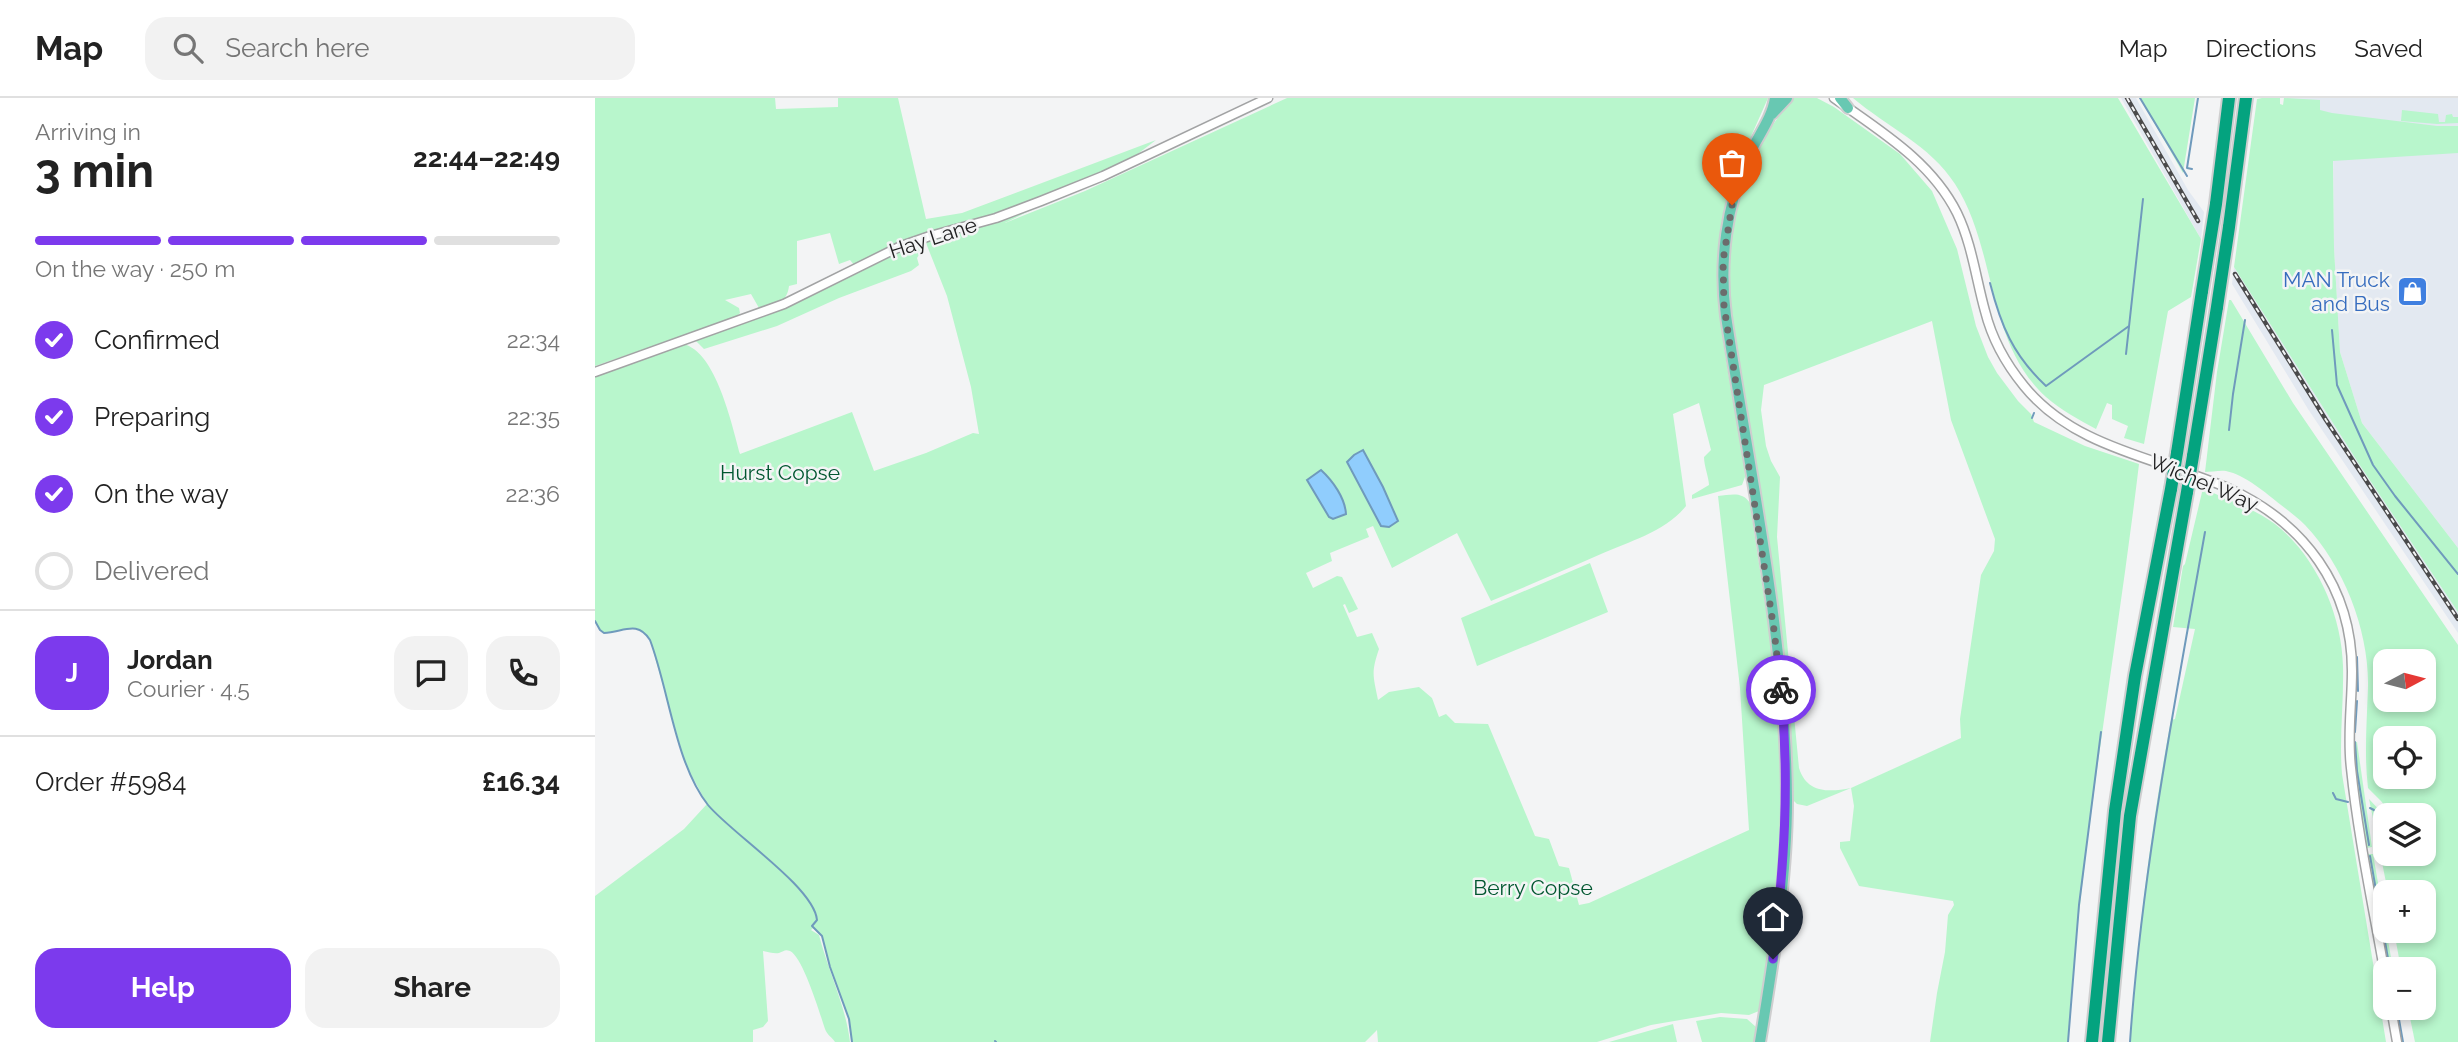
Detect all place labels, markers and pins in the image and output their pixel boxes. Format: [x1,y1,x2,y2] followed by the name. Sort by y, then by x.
[1702,133,1762,205] pin
[2283,267,2390,316] place label: MAN Truck and Bus
[2396,275,2430,309] shop icon: MAN Truck and Bus
[1743,887,1803,959] pin

